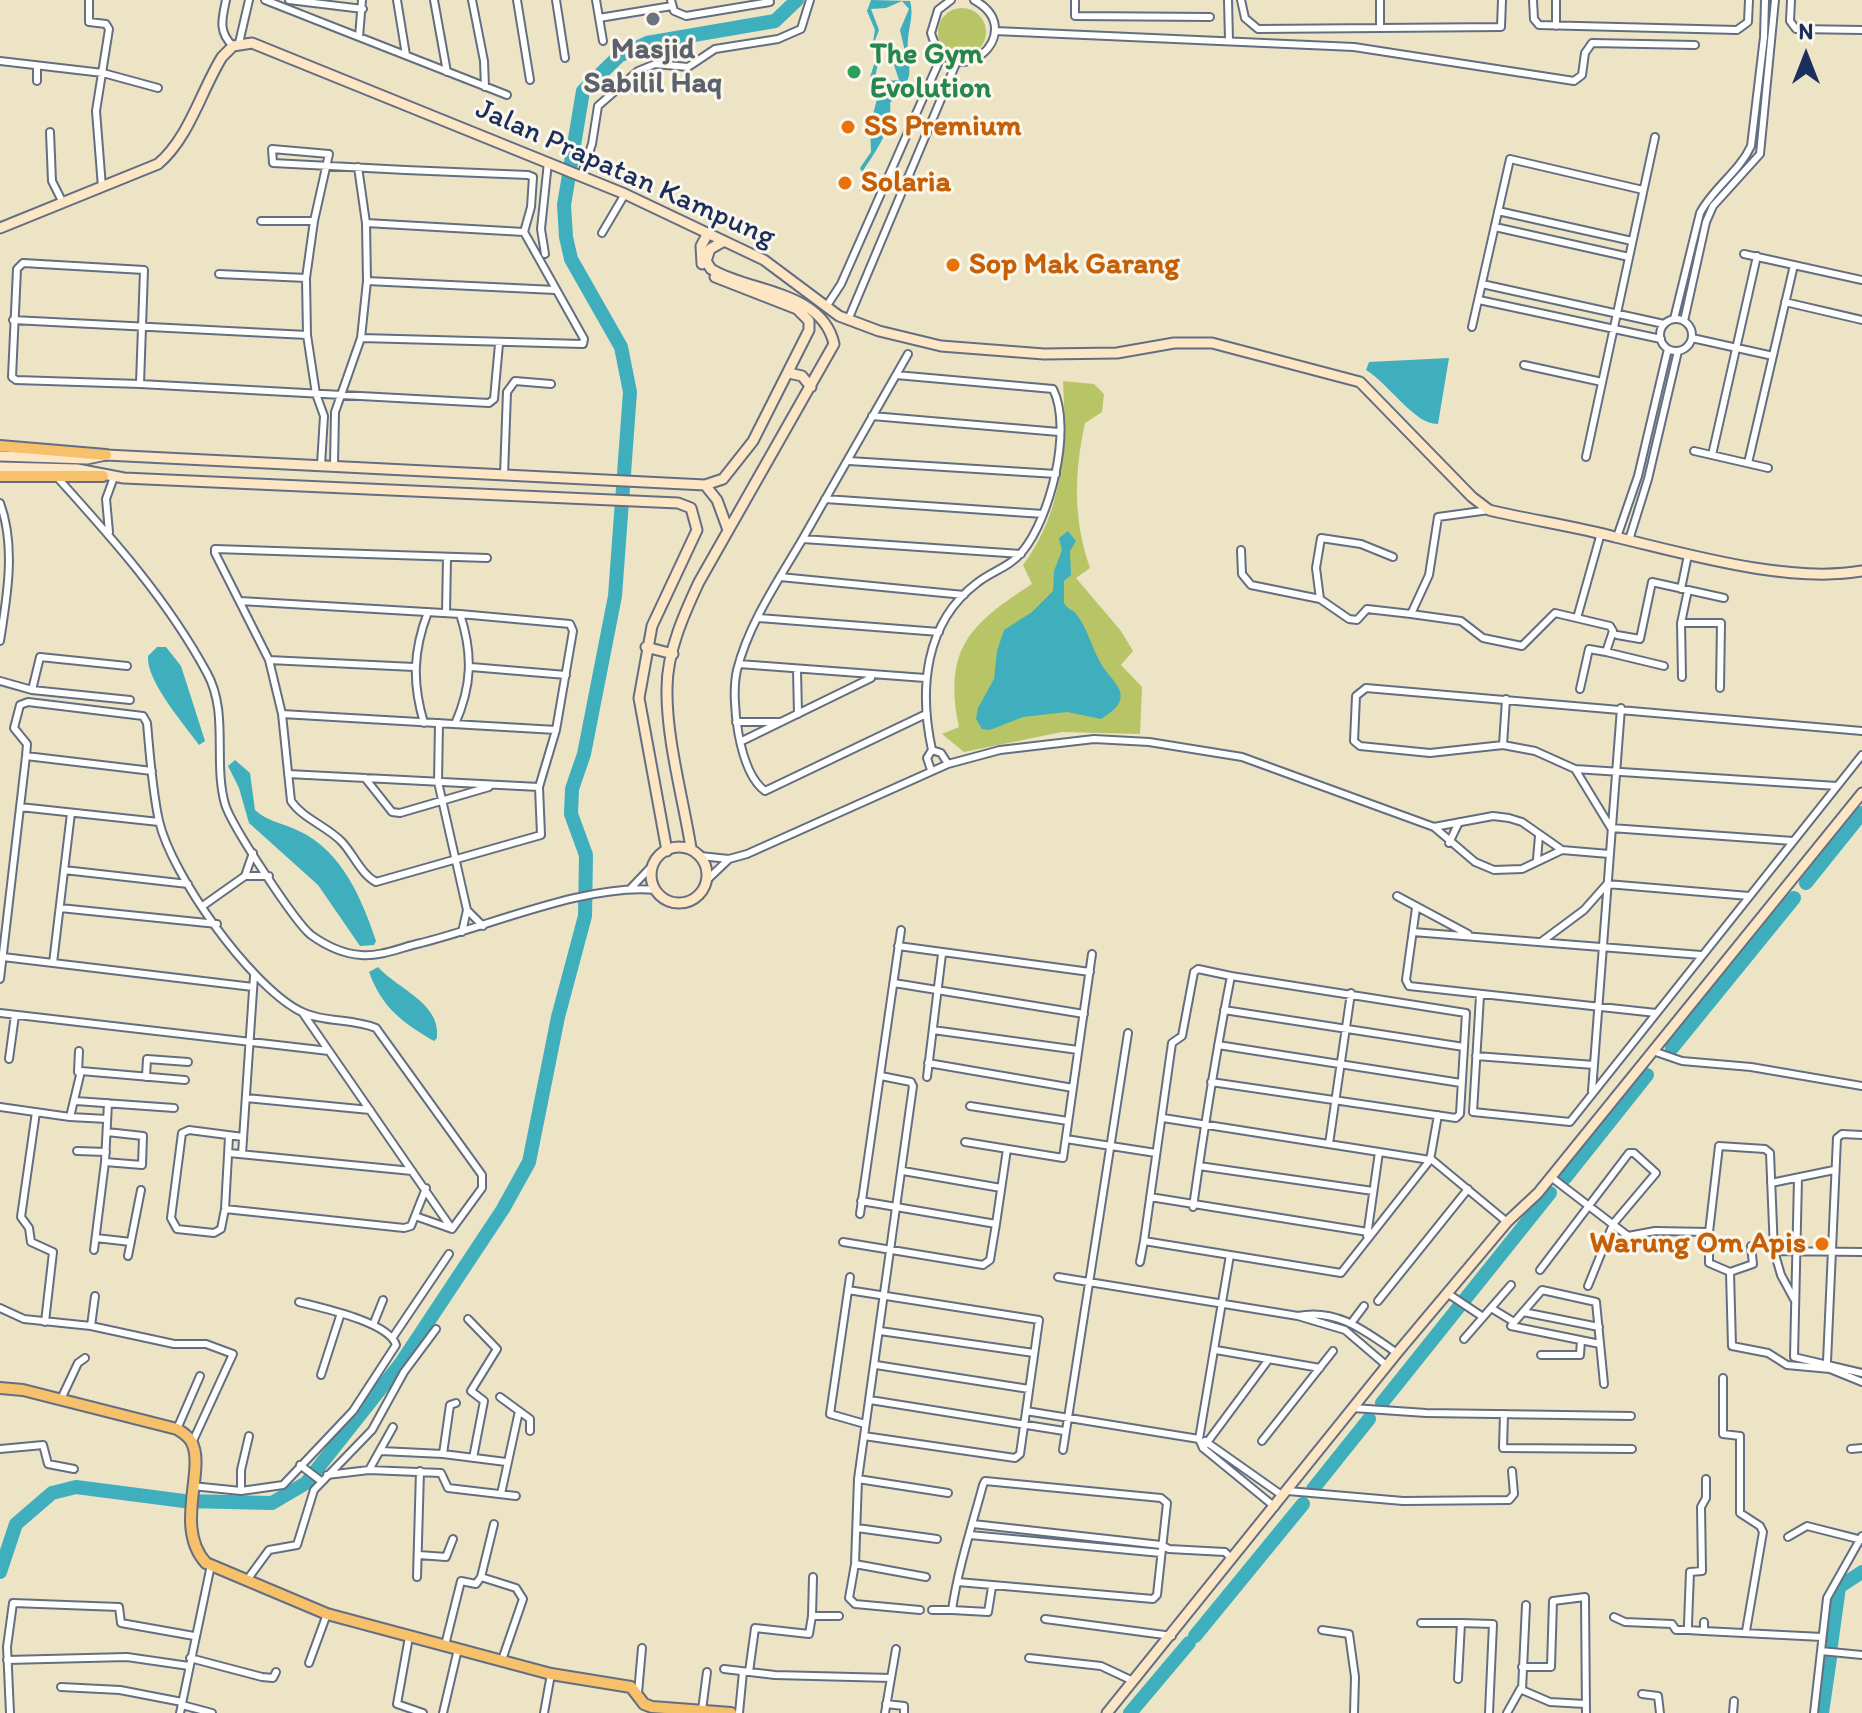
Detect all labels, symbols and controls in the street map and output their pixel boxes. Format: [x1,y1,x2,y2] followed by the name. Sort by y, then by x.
[644,10,662,28] marker: Masjid Sabilil Haq
[1766,16,1846,96] north arrow
[1799,18,1813,45] text: N
[584,32,722,102] place label: Masjid Sabilil Haq
[870,37,991,108] place label: The Gym Evolution
[845,63,863,81] marker: The Gym Evolution
[470,92,780,256] street label: Jalan Prapatan Kampung
[864,109,1022,145] place label: SS Premium
[839,118,857,136] marker: SS Premium
[861,165,951,201] place label: Solaria
[836,174,854,192] marker: Solaria
[969,247,1180,283] place label: Sop Mak Garang
[944,256,962,274] marker: Sop Mak Garang
[1590,1226,1806,1262] place label: Warung Om Apis
[1813,1235,1831,1253] marker: Warung Om Apis

